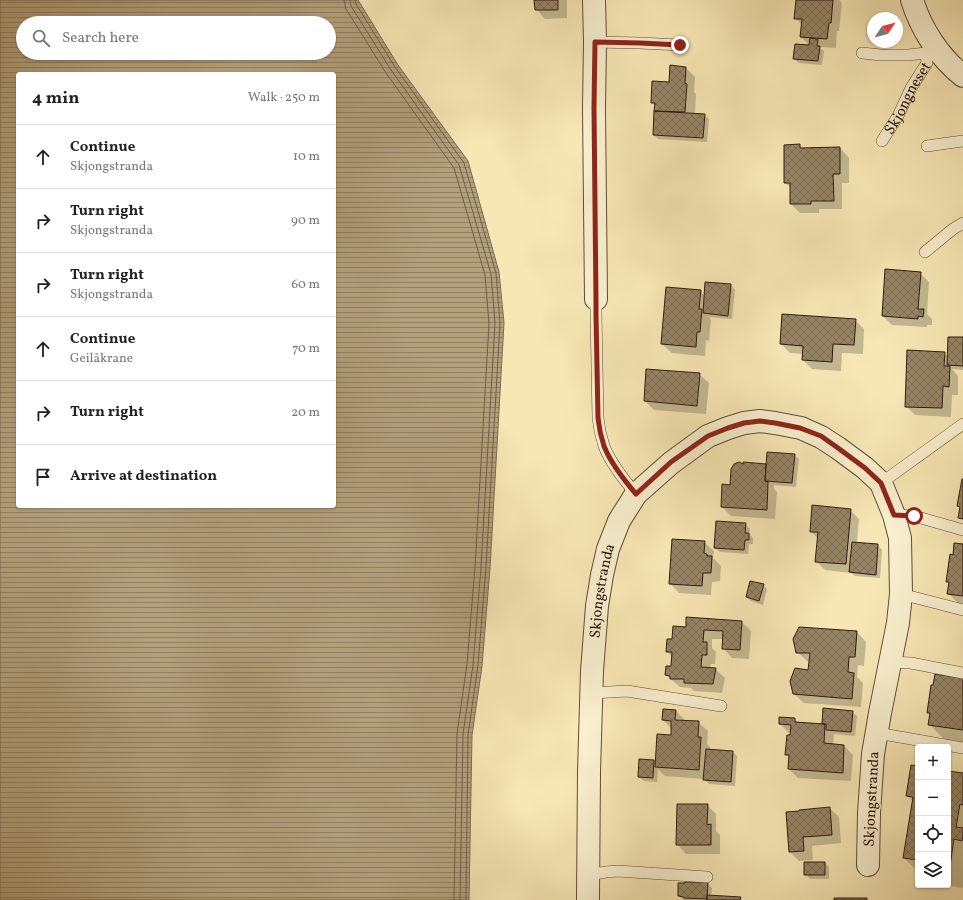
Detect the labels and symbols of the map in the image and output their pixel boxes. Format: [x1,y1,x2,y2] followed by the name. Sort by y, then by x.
[867,12,903,48] north arrow
[671,36,689,54] route end
[880,58,937,139] street label: Skjongneset
[905,507,923,525] route start
[586,541,621,639] street label: Skjongstranda
[860,751,885,847] street label: Skjongstranda

